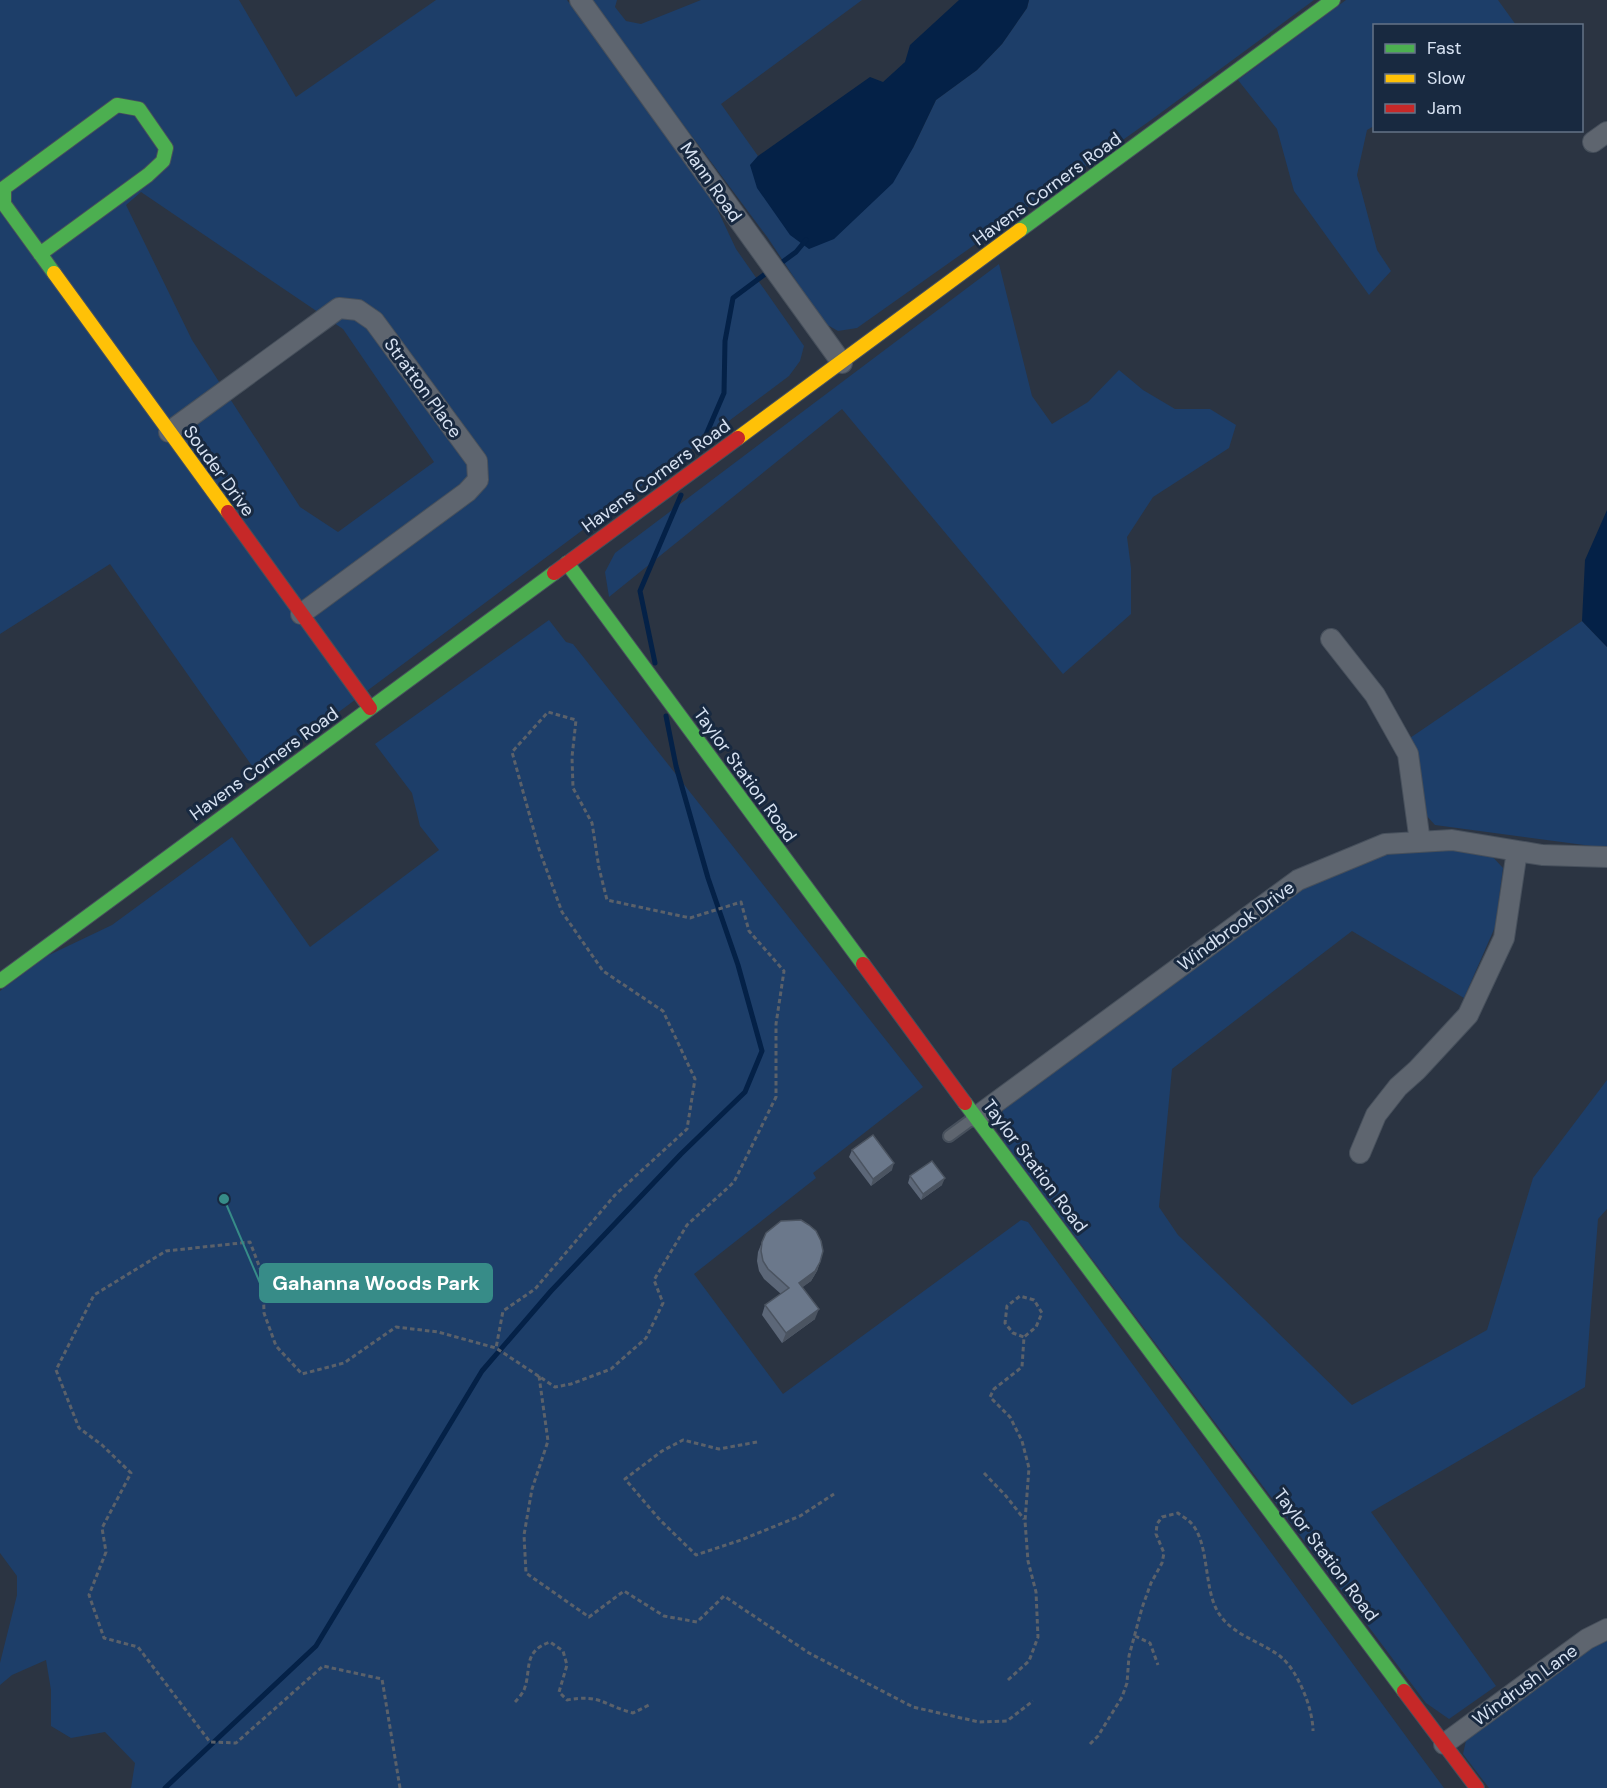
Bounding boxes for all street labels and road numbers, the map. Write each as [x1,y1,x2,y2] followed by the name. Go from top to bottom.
[968,127,1126,251] street label: Havens Corners Road
[675,137,747,227] street label: Mann Road
[379,333,467,443] street label: Stratton Place
[577,414,735,538] street label: Havens Corners Road
[178,421,260,521] street label: Souder Drive
[185,702,343,826] street label: Havens Corners Road
[688,703,802,847] street label: Taylor Station Road
[1173,876,1299,976] street label: Windbrook Drive
[977,1095,1093,1237] street label: Taylor Station Road
[1268,1484,1384,1626] street label: Taylor Station Road
[1468,1639,1582,1731] street label: Windrush Lane

